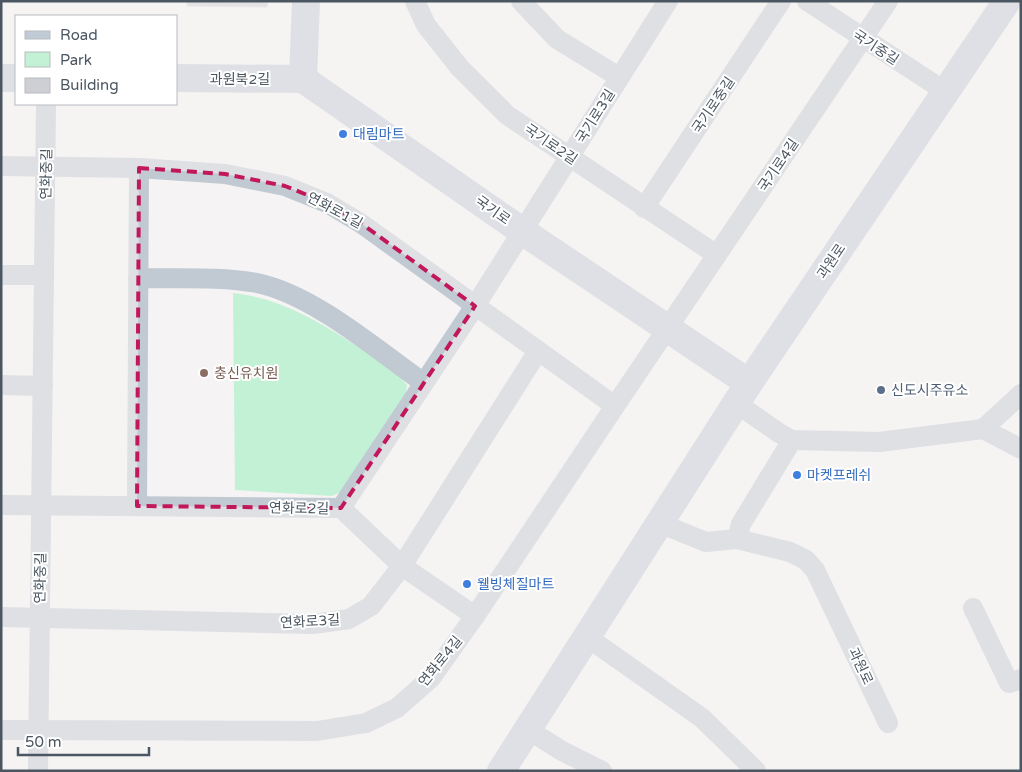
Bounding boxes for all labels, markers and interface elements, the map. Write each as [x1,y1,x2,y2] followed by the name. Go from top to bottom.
[15,15,178,105] legend
[60,26,98,44] text: Road
[849,26,902,69] street label: 국기중길
[60,51,92,69] text: Park
[210,71,270,88] street label: 과원북2길
[688,74,738,137] street label: 국기로중길
[60,76,119,94] text: Building
[572,86,619,146] street label: 국기로3길
[521,121,580,168] street label: 국기로2길
[353,126,405,143] place label: 대림마트
[337,128,349,140] marker: 대림마트
[755,136,802,195] street label: 국기로4길
[38,148,55,200] street label: 연화중길
[304,189,365,232] street label: 연화로1길
[472,192,514,229] street label: 국기로
[814,240,849,282] street label: 과원로
[214,365,278,382] place label: 충신유치원
[198,367,210,379] marker: 충신유치원
[891,382,968,399] place label: 신도시주유소
[875,384,887,396] marker: 신도시주유소
[807,467,871,484] place label: 마켓프레쉬
[791,469,803,481] marker: 마켓프레쉬
[269,499,329,518] street label: 연화로2길
[32,552,49,604] street label: 연화중길
[477,576,554,593] place label: 웰빙체질마트
[461,578,473,590] marker: 웰빙체질마트
[279,611,341,632] street label: 연화로3길
[415,633,466,690] street label: 연화로4길
[845,645,876,687] street label: 과원로
[18,724,149,756] scale bar
[25,733,62,751] text: 50 m

